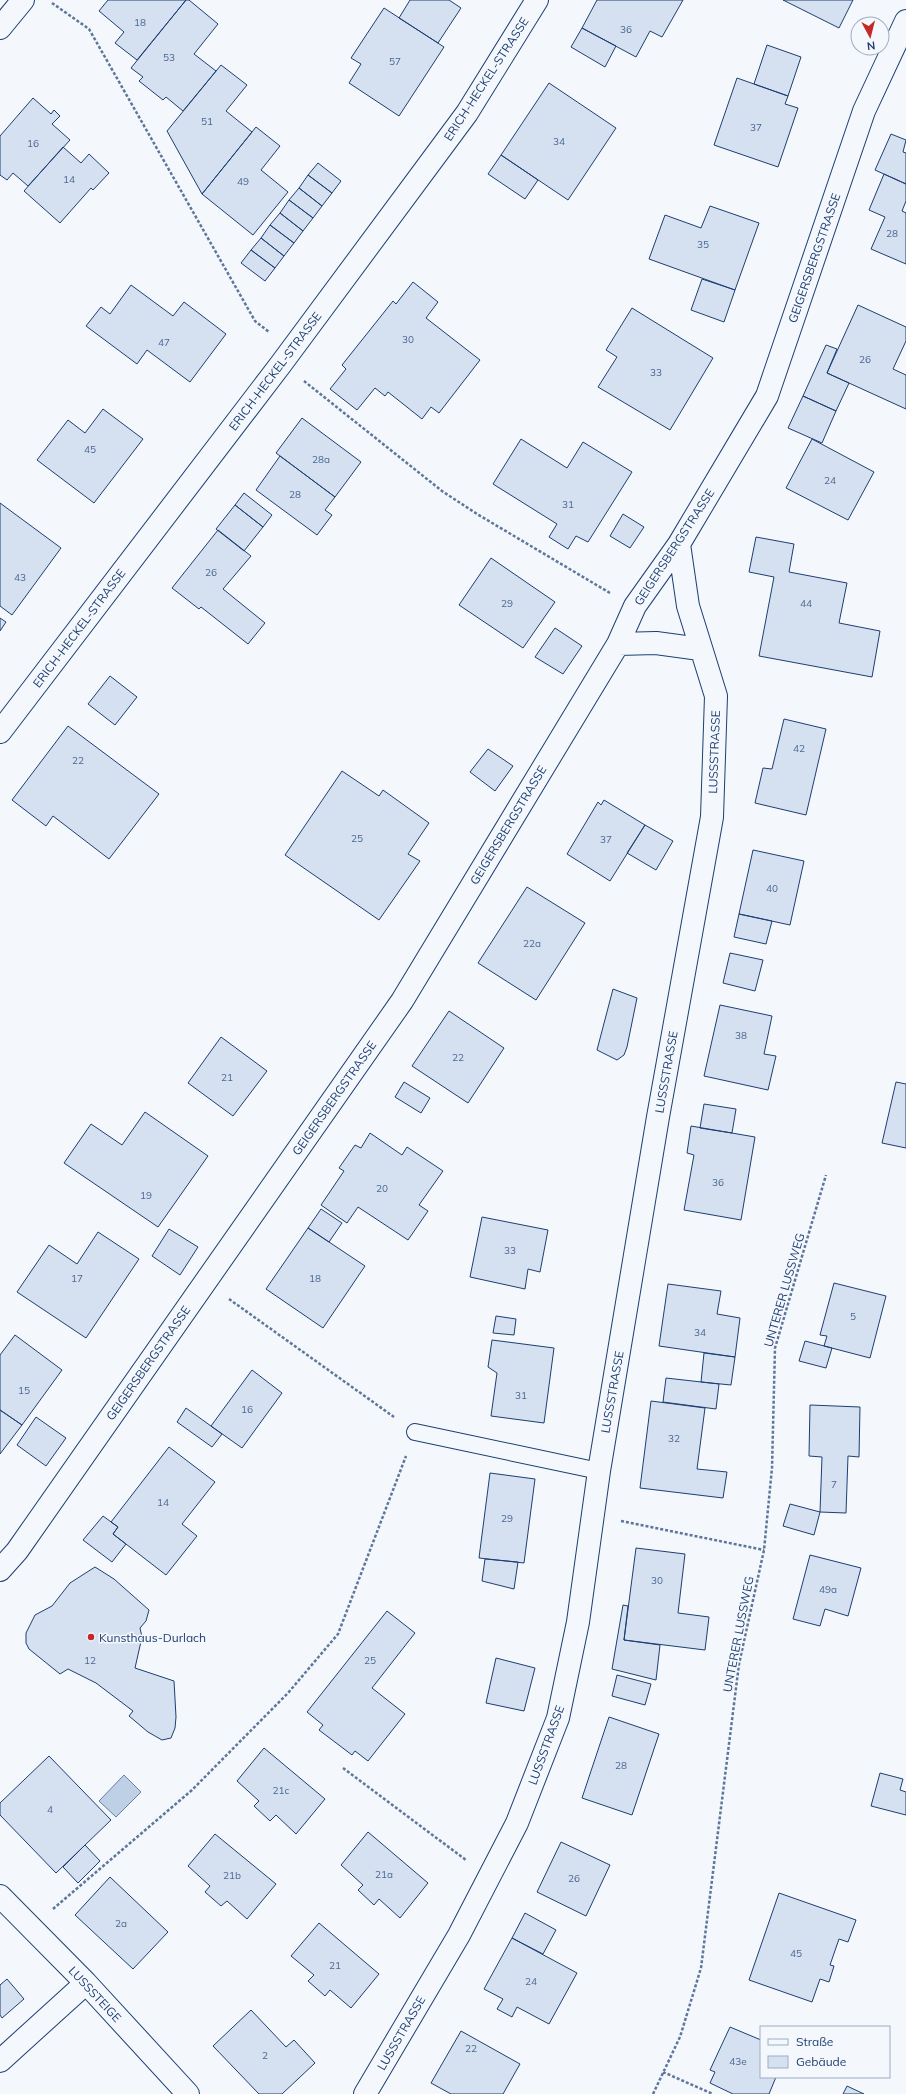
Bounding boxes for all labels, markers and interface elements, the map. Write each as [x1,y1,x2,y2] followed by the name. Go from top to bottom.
[440,14,532,144] street label: ERICH-HECKEL-STRASSE
[134,16,146,29] house number: 18
[850,16,890,56] north arrow
[620,23,632,36] house number: 36
[866,38,876,53] text: N
[163,51,175,64] house number: 53
[389,55,401,68] house number: 57
[201,115,213,128] house number: 51
[750,121,762,134] house number: 37
[553,135,565,148] house number: 34
[27,137,39,150] house number: 16
[63,173,75,186] house number: 14
[237,175,249,188] house number: 49
[785,191,843,325] street label: GEIGERSBERGSTRASSE
[886,227,898,240] house number: 28
[697,238,709,251] house number: 35
[226,309,324,433] street label: ERICH-HECKEL-STRASSE
[402,333,414,346] house number: 30
[158,336,170,349] house number: 47
[859,353,871,366] house number: 26
[650,366,662,379] house number: 33
[84,443,96,456] house number: 45
[312,453,330,466] house number: 28a
[824,474,836,487] house number: 24
[631,486,717,608] street label: GEIGERSBERGSTRASSE
[289,488,301,501] house number: 28
[562,498,574,511] house number: 31
[30,566,128,690] street label: ERICH-HECKEL-STRASSE
[205,566,217,579] house number: 26
[14,571,26,584] house number: 43
[501,597,513,610] house number: 29
[800,597,812,610] house number: 44
[705,710,723,794] street label: LUSSSTRASSE
[793,742,805,755] house number: 42
[72,754,84,767] house number: 22
[466,763,550,887] street label: GEIGERSBERGSTRASSE
[351,832,363,845] house number: 25
[600,833,612,846] house number: 37
[766,882,778,895] house number: 40
[523,937,541,950] house number: 22a
[735,1029,747,1042] house number: 38
[651,1030,681,1114] street label: LUSSSTRASSE
[289,1038,379,1158] street label: GEIGERSBERGSTRASSE
[452,1051,464,1064] house number: 22
[221,1071,233,1084] house number: 21
[712,1176,724,1189] house number: 36
[376,1182,388,1195] house number: 20
[140,1189,152,1202] house number: 19
[761,1231,807,1349] street label: UNTERER LUSSWEG
[504,1244,516,1257] house number: 33
[71,1272,83,1285] house number: 17
[309,1272,321,1285] house number: 18
[103,1303,193,1423] street label: GEIGERSBERGSTRASSE
[850,1310,856,1323] house number: 5
[694,1326,706,1339] house number: 34
[597,1350,627,1434] street label: LUSSSTRASSE
[18,1384,30,1397] house number: 15
[515,1389,527,1402] house number: 31
[241,1403,253,1416] house number: 16
[668,1432,680,1445] house number: 32
[831,1478,837,1491] house number: 7
[157,1496,169,1509] house number: 14
[501,1512,513,1525] house number: 29
[651,1574,663,1587] house number: 30
[719,1575,757,1693] street label: UNTERER LUSSWEG
[819,1583,837,1596] house number: 49a
[99,1630,206,1645] place label: Kunsthaus-Durlach
[86,1632,96,1642] marker: Kunsthaus-Durlach
[84,1654,96,1667] house number: 12
[364,1654,376,1667] house number: 25
[525,1703,567,1787] street label: LUSSSTRASSE
[615,1759,627,1772] house number: 28
[273,1784,290,1797] house number: 21c
[47,1803,53,1816] house number: 4
[375,1868,393,1881] house number: 21a
[223,1869,241,1882] house number: 21b
[568,1872,580,1885] house number: 26
[115,1917,127,1930] house number: 2a
[790,1947,802,1960] house number: 45
[329,1959,341,1972] house number: 21
[65,1963,125,2025] street label: LUSSSTEIGE
[525,1975,537,1988] house number: 24
[374,1993,428,2073] street label: LUSSSTRASSE
[760,2026,890,2078] legend
[796,2034,833,2049] text: Straße
[465,2042,477,2055] house number: 22
[262,2049,268,2062] house number: 2
[796,2054,846,2069] text: Gebäude
[729,2055,747,2068] house number: 43e

